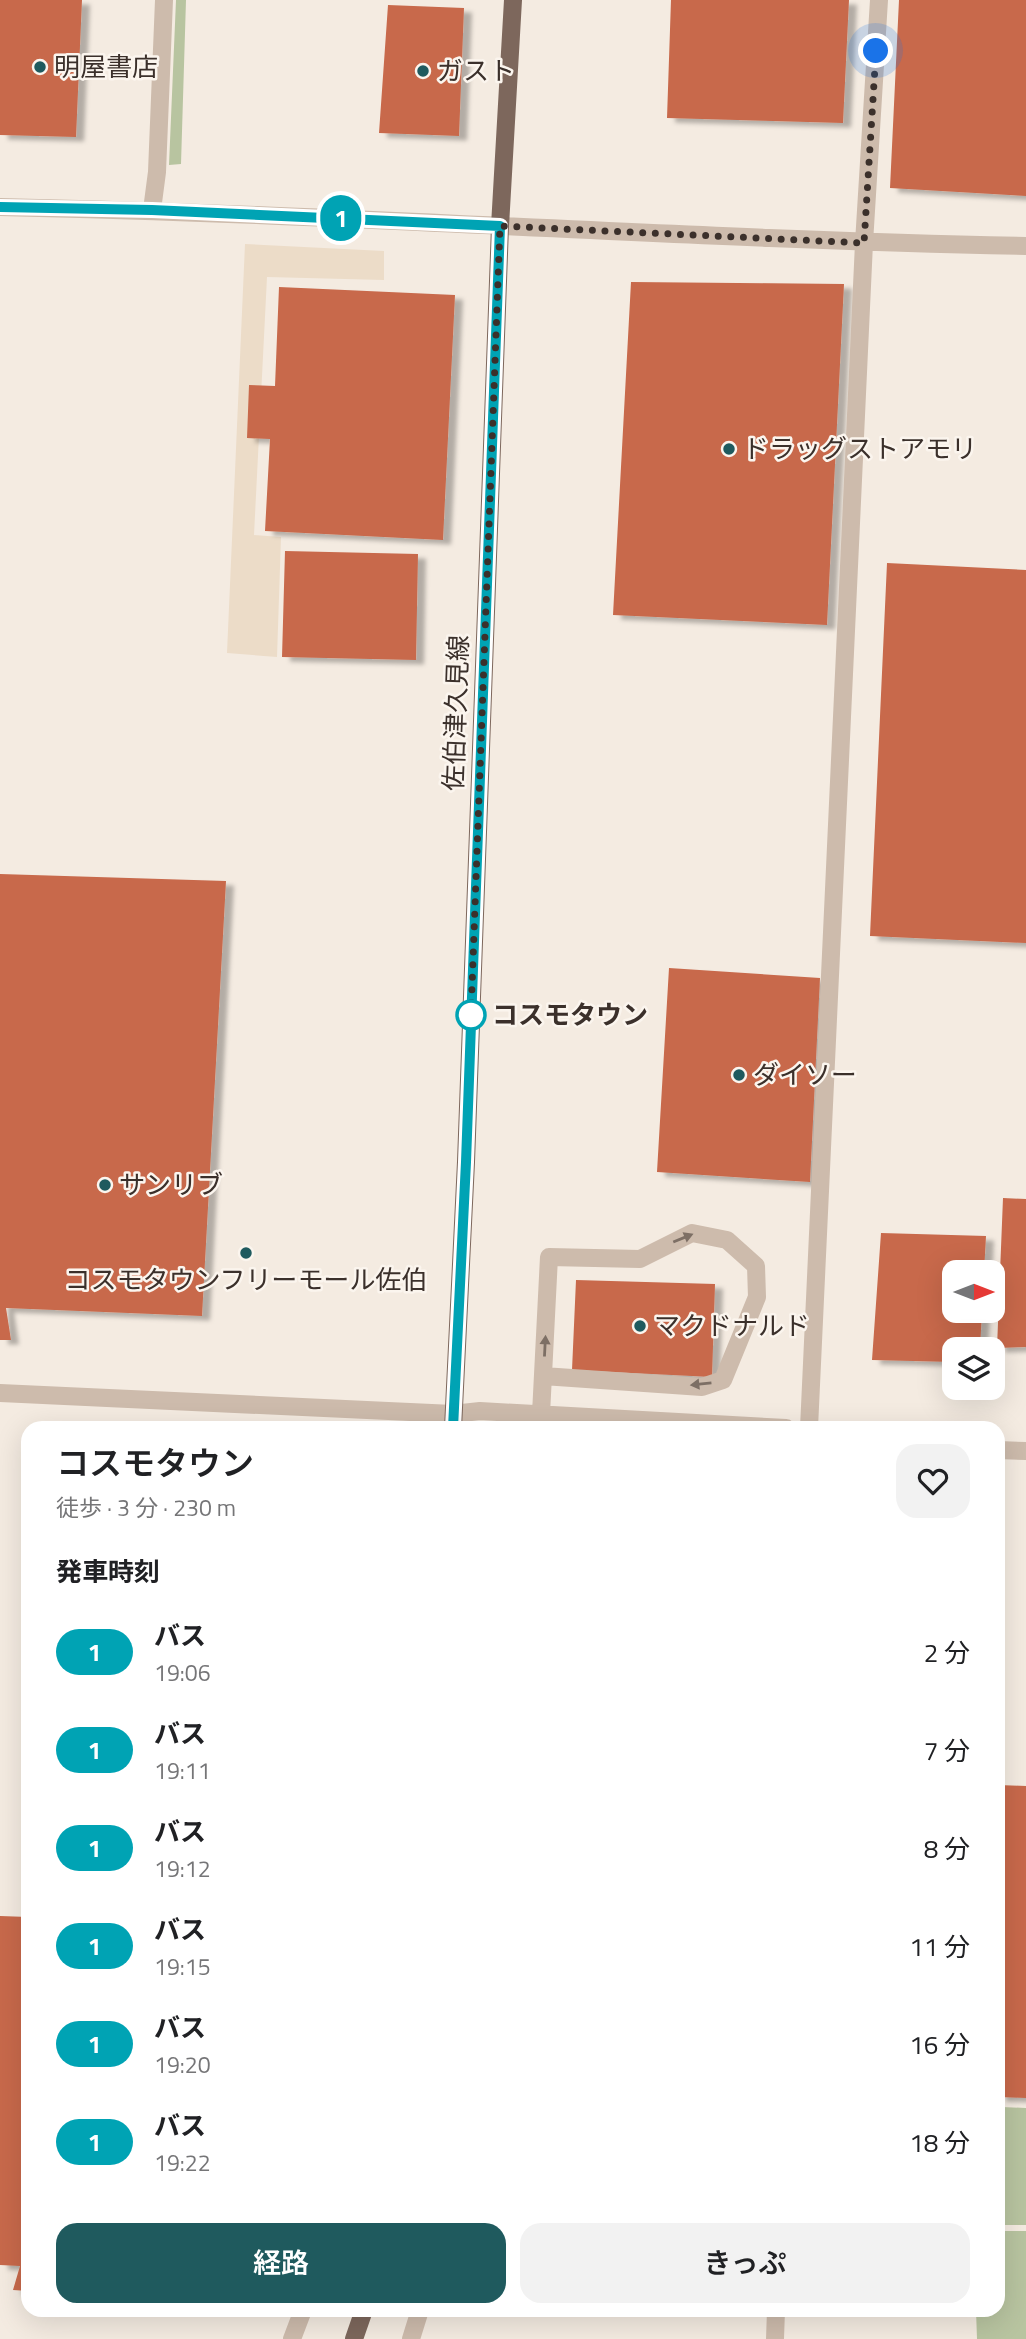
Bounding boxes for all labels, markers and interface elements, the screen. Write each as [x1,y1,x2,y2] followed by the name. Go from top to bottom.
[858,33,893,68] your location
[54,47,158,86] place label: 明屋書店
[437,51,515,90] place label: ガスト
[32,59,48,75] marker: 明屋書店
[415,63,431,79] marker: ガスト
[318,195,364,241] line badge: 1
[334,200,348,236] text: 1
[743,429,977,468] place label: ドラッグストアモリ
[721,441,737,457] marker: ドラッグストアモリ
[433,634,478,792] street label: 佐伯津久見線
[492,995,648,1034] place label: コスモタウン
[456,1000,486,1030] marker: コスモタウン
[753,1055,857,1094] place label: ダイソー
[731,1067,747,1083] marker: ダイソー
[119,1165,223,1204] place label: サンリブ
[97,1177,113,1193] marker: サンリブ
[673,1233,694,1244] one-way arrow
[238,1245,254,1261] marker: コスモタウンフリーモール佐伯
[64,1260,428,1299] place label: コスモタウンフリーモール佐伯
[942,1260,1004,1323] north arrow
[942,1260,1005,1400] map controls
[654,1306,810,1345] place label: マクドナルド
[632,1318,648,1334] marker: マクドナルド
[539,1335,550,1357] one-way arrow
[942,1337,1005,1400] button: layers
[690,1379,712,1390] one-way arrow
[56,1438,254,1488] text: コスモタウン
[896,1444,970,1518] button: heart
[56,1490,236,1525] text: 徒歩 · 3 分 · 230 m
[56,1552,160,1591] text: 発車時刻
[154,1616,206,1655] text: バス
[924,1633,970,1672] text: 2 分
[88,1634,101,1670] text: 1
[154,1655,211,1690] text: 19:06
[154,1714,206,1753] text: バス
[924,1731,970,1770] text: 7 分
[88,1732,101,1768] text: 1
[154,1753,211,1788] text: 19:11
[154,1812,206,1851] text: バス
[924,1829,970,1868] text: 8 分
[88,1830,101,1866] text: 1
[154,1851,211,1886] text: 19:12
[154,1910,206,1949] text: バス
[909,1927,970,1966] text: 11 分
[88,1928,101,1964] text: 1
[154,1949,211,1984] text: 19:15
[154,2008,206,2047] text: バス
[909,2025,970,2064] text: 16 分
[88,2026,101,2062] text: 1
[154,2047,211,2082] text: 19:20
[154,2106,206,2145] text: バス
[909,2123,970,2162] text: 18 分
[88,2124,101,2160] text: 1
[154,2145,211,2180] text: 19:22
[56,2223,506,2303] button: 経路
[520,2223,970,2303] button: きっぷ

